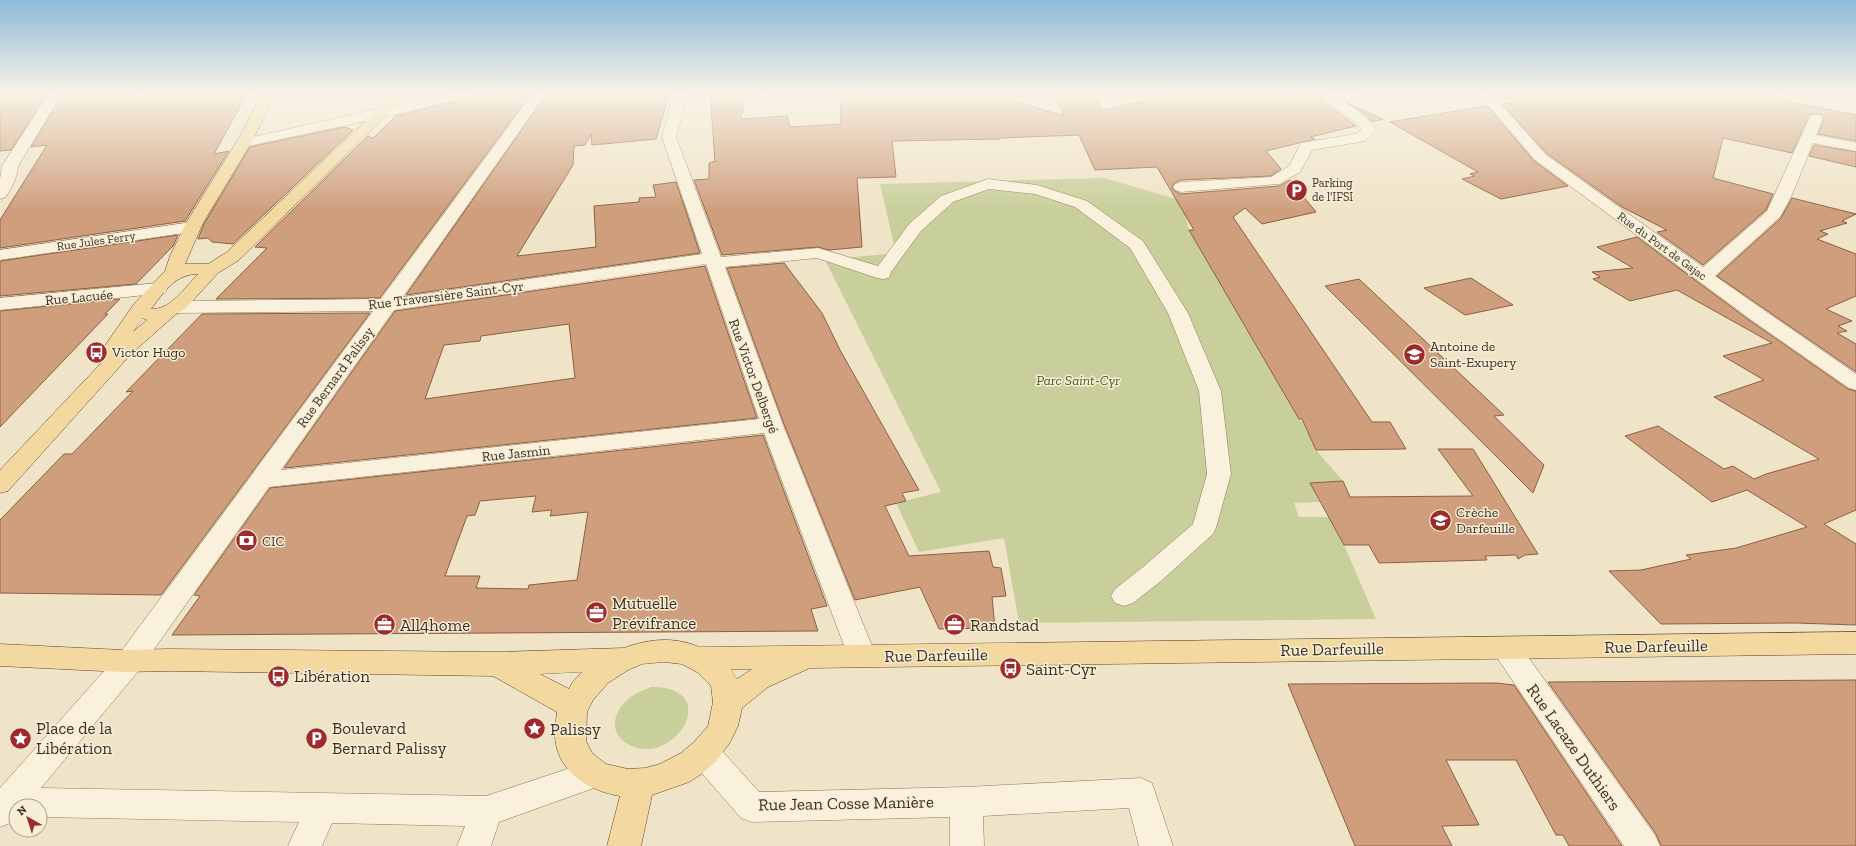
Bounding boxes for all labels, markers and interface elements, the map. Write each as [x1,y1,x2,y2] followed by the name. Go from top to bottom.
[1312,176,1353,204] place label: Parking de l'IFSI
[1284,177,1310,203] parking icon: Parking de l'IFSI
[1614,209,1710,284] street label: Rue du Port de Gajac
[56,228,137,253] street label: Rue Jules Ferry
[367,277,525,313] street label: Rue Traversière Saint-Cyr
[44,286,114,309] street label: Rue Lacuée
[725,317,782,436] street label: Rue Victor Delbergé
[293,323,378,431] street label: Rue Bernard Palissy
[1430,338,1517,371] place label: Antoine de Saint-Exupery
[84,339,110,365] bus stop icon: Victor Hugo
[1401,341,1427,367] school or university icon: Antoine de Saint-Exupery
[111,344,185,361] place label: Victor Hugo
[1036,372,1120,389] park label: Parc Saint-Cyr
[481,441,551,466] street label: Rue Jasmin
[1456,504,1516,537] place label: Crèche Darfeuille
[1427,507,1453,533] school or university icon: Crèche Darfeuille
[233,528,259,554] bank icon: CIC
[262,533,284,550] place label: CIC
[612,593,696,633] place label: Mutuelle Prévifrance
[584,600,610,626] office icon: Mutuelle Prévifrance
[371,612,397,638] office icon: All4home
[942,612,968,638] office icon: Randstad
[400,615,470,635] place label: All4home
[970,615,1040,635] place label: Randstad
[1604,635,1708,657] street label: Rue Darfeuille
[1280,638,1384,660] street label: Rue Darfeuille
[884,644,988,666] street label: Rue Darfeuille
[998,656,1024,682] bus stop icon: Saint-Cyr
[1026,659,1097,679] place label: Saint-Cyr
[265,663,291,689] bus stop icon: Libération
[294,666,370,686] place label: Libération
[1523,680,1625,814] street label: Rue Lacaze Duthiers
[522,716,548,742] place icon: Palissy
[36,718,112,758] place label: Place de la Libération
[332,718,447,758] place label: Boulevard Bernard Palissy
[550,719,601,739] place label: Palissy
[7,725,33,751] place icon: Place de la Libération
[304,725,330,751] parking icon: Boulevard Bernard Palissy
[758,791,934,815] street label: Rue Jean Cosse Manière
[8,798,48,838] north arrow
[15,803,30,818] text: N

